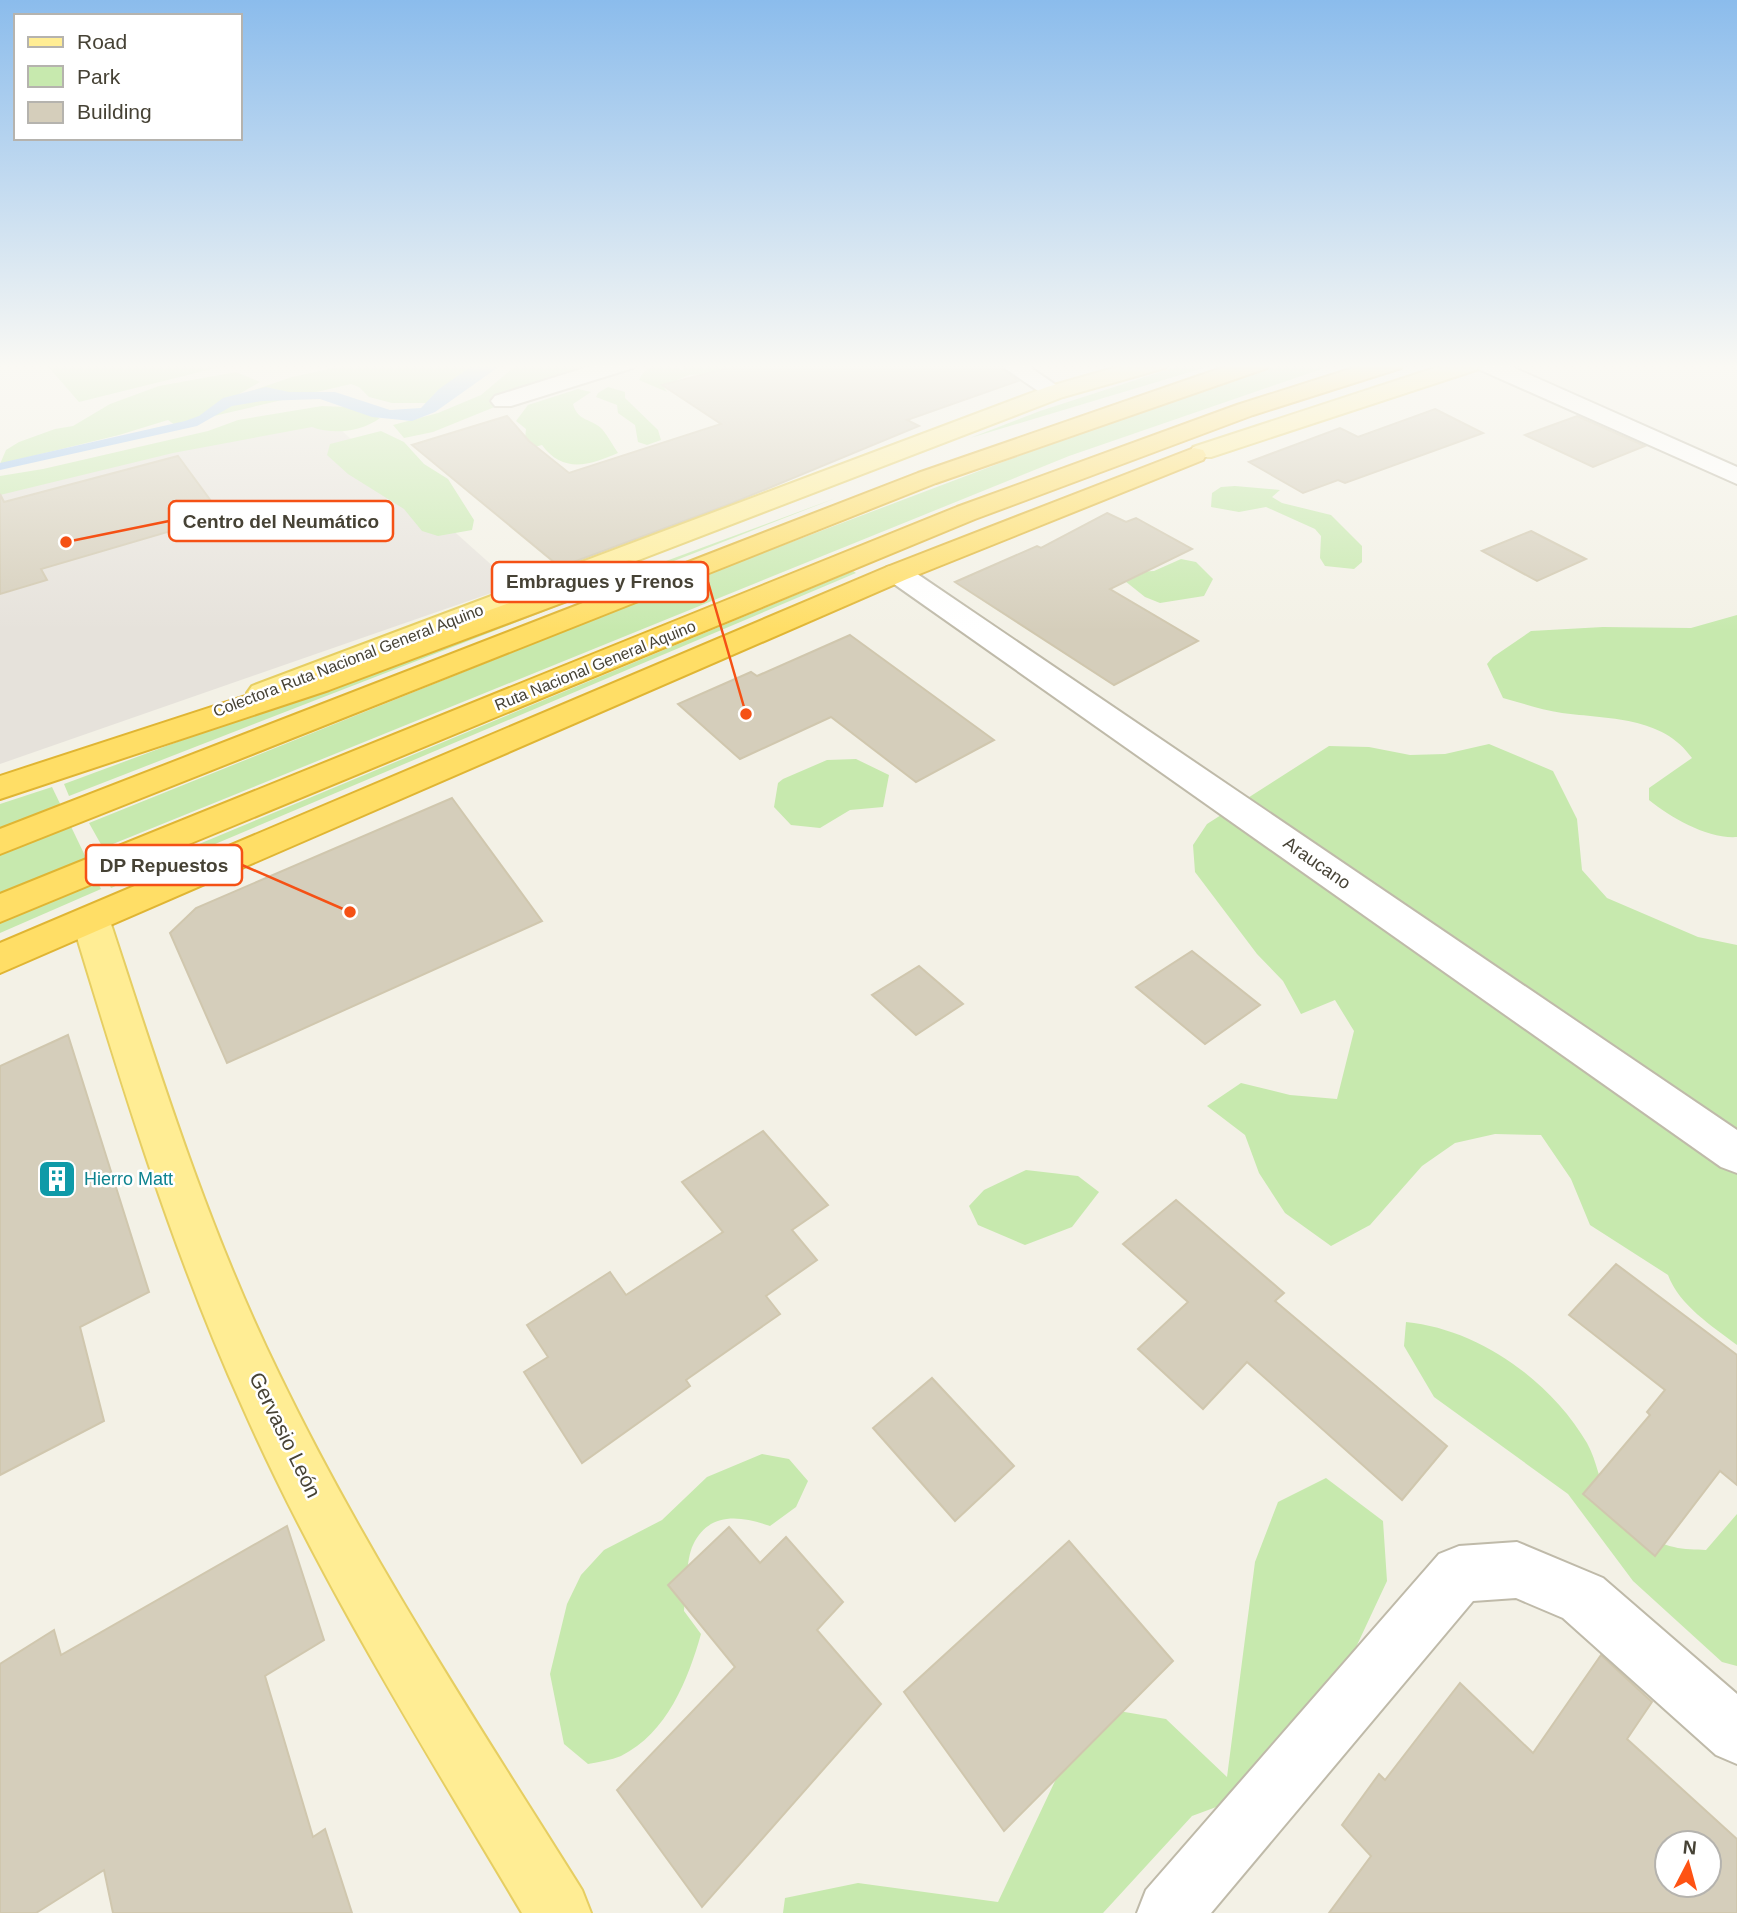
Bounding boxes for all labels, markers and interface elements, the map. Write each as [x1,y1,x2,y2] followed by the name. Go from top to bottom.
[14,14,242,140] legend
[77,30,127,53] text: Road
[77,65,121,88] text: Park
[77,100,152,123] text: Building
[169,501,393,541] callout: Centro del Neumático
[183,511,379,532] text: Centro del Neumático
[492,562,708,602] callout: Embragues y Frenos
[506,571,694,592] text: Embragues y Frenos
[211,601,486,720] street label: Colectora Ruta Nacional General Aquino
[492,617,698,714] street label: Ruta Nacional General Aquino
[1280,833,1354,893] street label: Araucano
[86,845,242,885] callout: DP Repuestos
[100,855,228,876] text: DP Repuestos
[36,1158,78,1200] building icon: Hierro Matt
[84,1169,173,1189] place label: Hierro Matt
[245,1368,326,1501] street label: Gervasio León
[1653,1829,1723,1899] north arrow
[1682,1836,1698,1859] text: N

